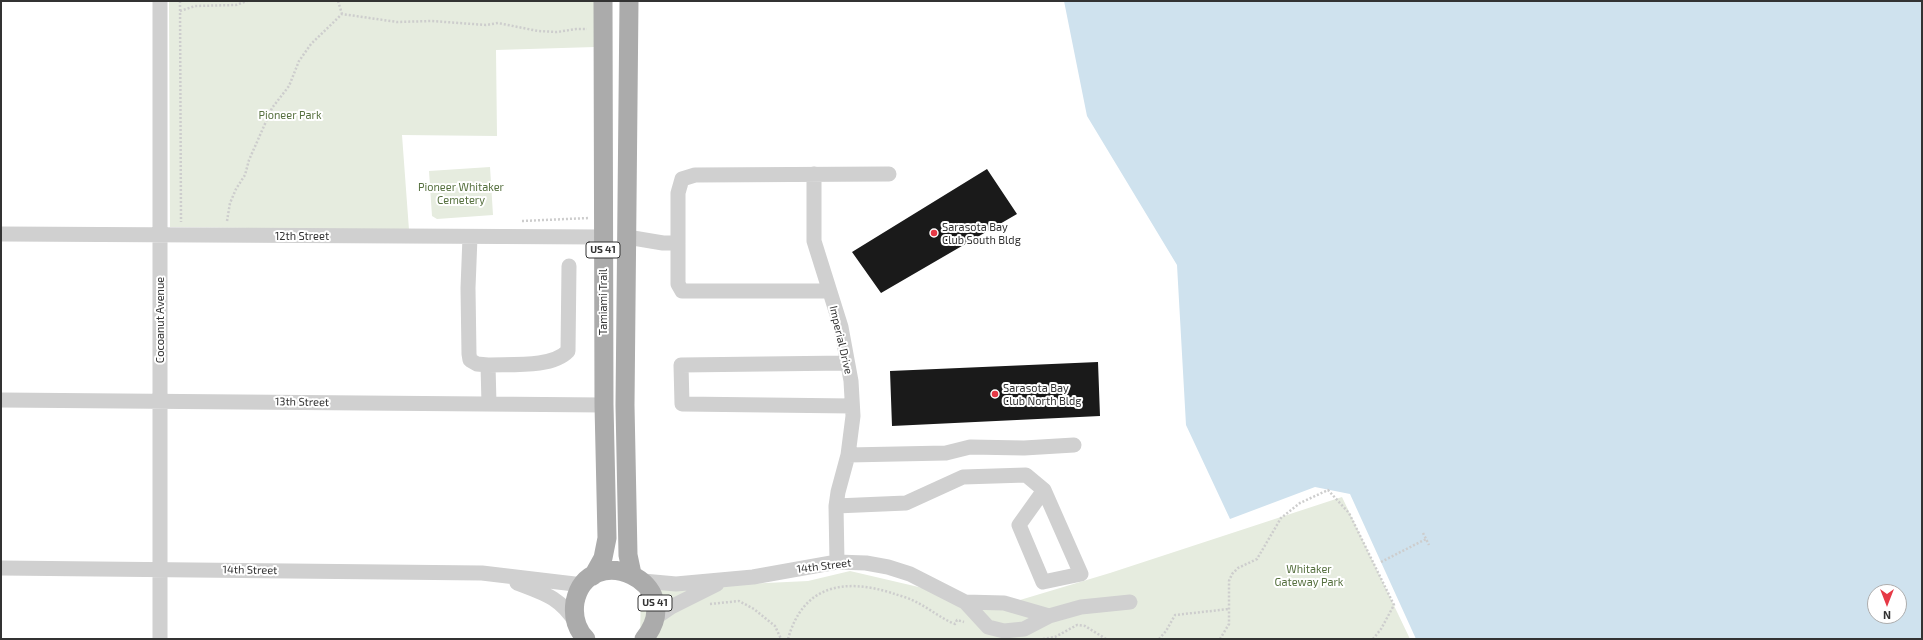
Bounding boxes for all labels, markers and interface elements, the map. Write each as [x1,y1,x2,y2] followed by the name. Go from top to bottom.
[258,108,322,122] park label: Pioneer Park
[418,180,504,206] park label: Pioneer Whitaker Cemetery
[942,220,1021,246] place label: Sarasota Bay Club South Bldg
[929,228,939,238] marker: Sarasota Bay Club South Bldg
[275,229,329,243] street label: 12th Street
[586,242,620,258] road number: US 41
[596,269,610,335] street label: Tamiami Trail
[153,277,167,363] street label: Cocoanut Avenue
[827,305,855,375] street label: Imperial Drive
[1003,381,1082,407] place label: Sarasota Bay Club North Bldg
[990,389,1000,399] marker: Sarasota Bay Club North Bldg
[275,395,329,409] street label: 13th Street
[796,556,852,576] street label: 14th Street
[1275,562,1343,588] park label: Whitaker Gateway Park
[223,563,277,577] street label: 14th Street
[1867,584,1907,624] north arrow
[638,595,672,611] road number: US 41
[1883,609,1891,622] text: N

